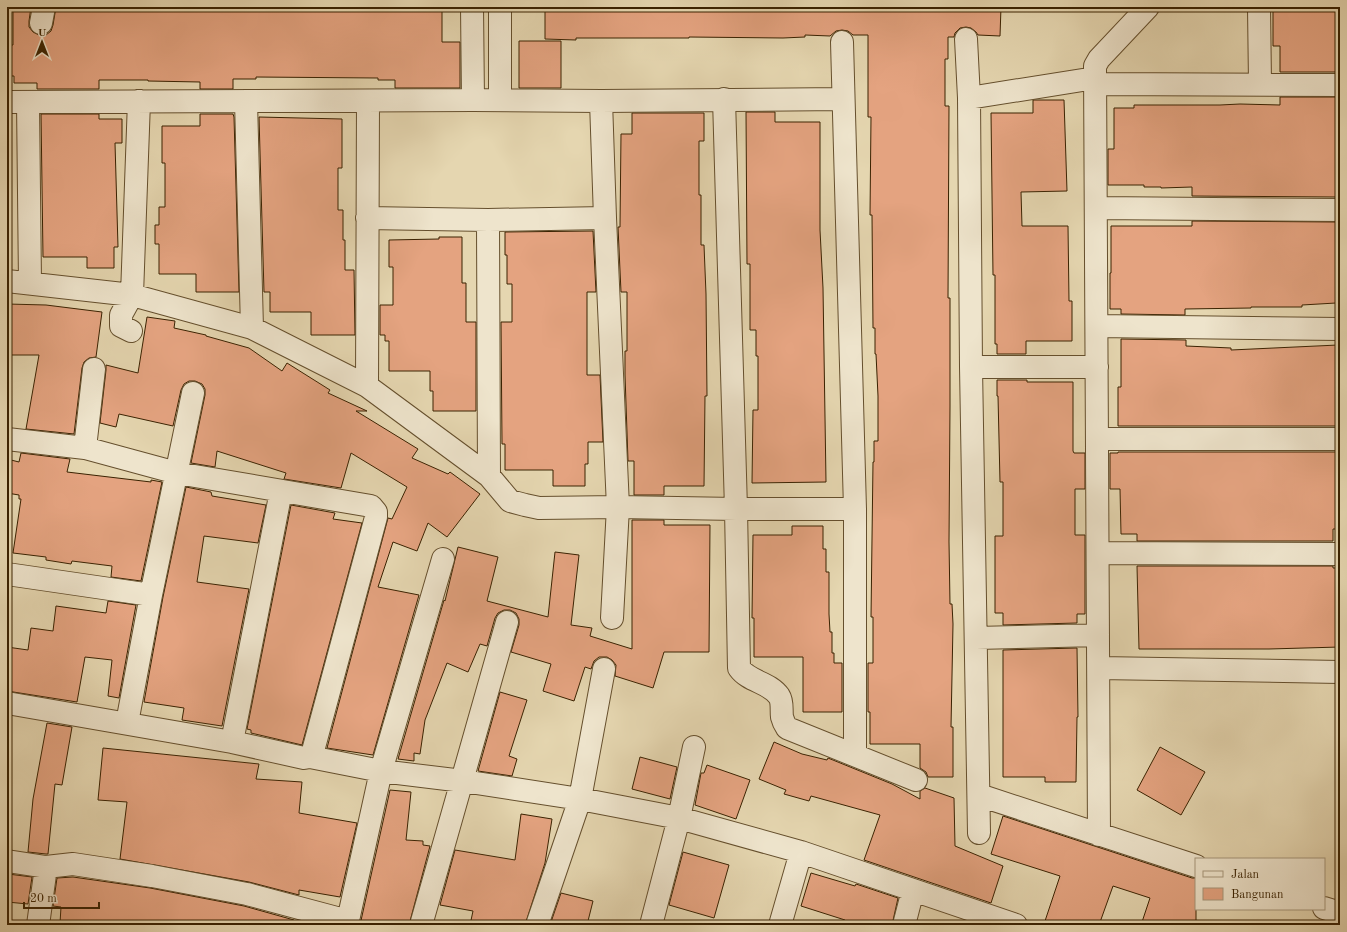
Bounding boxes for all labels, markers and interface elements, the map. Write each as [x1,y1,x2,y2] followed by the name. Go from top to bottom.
[22,22,62,62] north arrow
[38,28,47,39] text: U
[1195,858,1325,910] legend
[1231,869,1260,881] text: Jalan
[24,884,99,910] scale bar
[1231,889,1284,901] text: Bangunan
[30,893,57,905] text: 20 m

